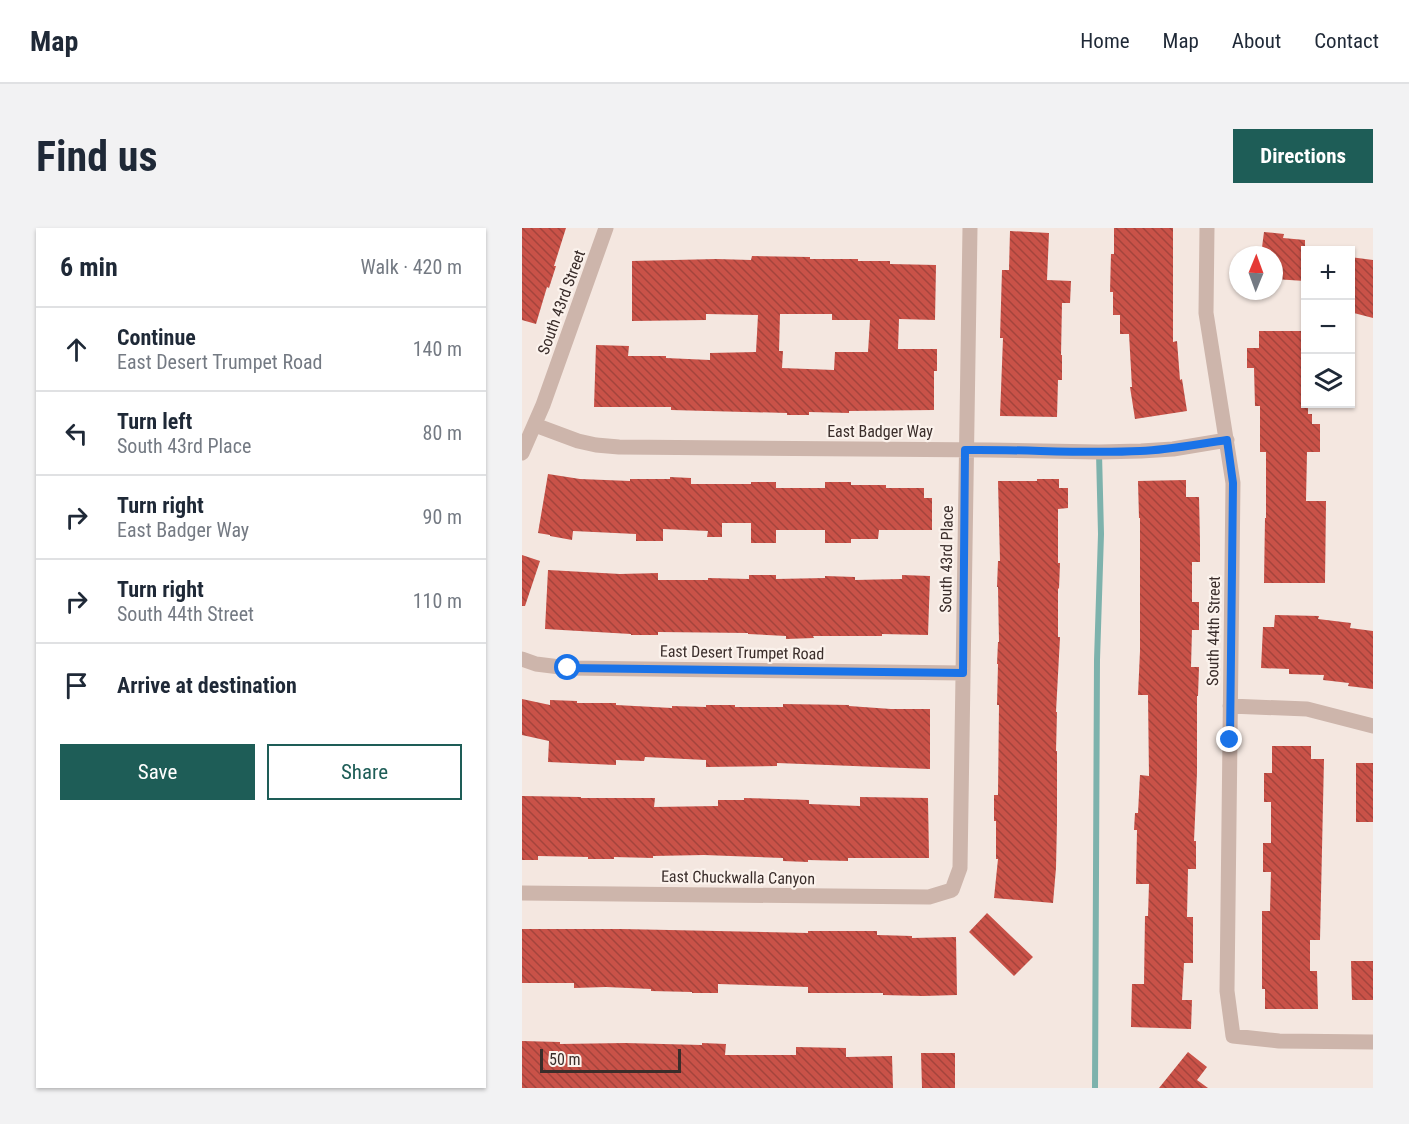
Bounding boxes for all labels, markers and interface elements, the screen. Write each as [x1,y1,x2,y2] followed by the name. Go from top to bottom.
[30,25,78,58] text: Map
[1080,29,1130,53] text: Home
[1163,29,1199,53] text: Map
[1232,29,1281,53] text: About
[1314,29,1379,53] text: Contact
[1233,129,1373,183] button: Directions
[36,132,157,181] text: Find us
[1229,246,1283,300] north arrow
[1301,246,1355,408] map controls
[1301,246,1355,300] button: +
[534,247,589,357] street label: South 43rd Street
[60,252,118,282] text: 6 min
[361,255,462,279] text: Walk · 420 m
[1301,300,1355,354] button: −
[117,325,196,350] text: Continue
[60,333,93,366] icon: ahead
[413,337,462,361] text: 140 m
[117,350,323,374] text: East Desert Trumpet Road
[1301,354,1355,408] button: layers
[117,409,192,434] text: Turn left
[60,417,93,450] icon: left
[423,421,462,445] text: 80 m
[827,422,933,441] street label: East Badger Way
[117,434,251,458] text: South 43rd Place
[117,493,204,518] text: Turn right
[60,501,93,534] icon: right
[423,505,462,529] text: 90 m
[936,505,957,613] street label: South 43rd Place
[117,518,249,542] text: East Badger Way
[1203,576,1224,686] street label: South 44th Street
[117,577,204,602] text: Turn right
[60,585,93,618] icon: right
[413,589,462,613] text: 110 m
[117,602,254,626] text: South 44th Street
[660,642,824,663] street label: East Desert Trumpet Road
[554,654,580,680] route start
[60,669,93,702] icon: arrive
[117,673,297,698] text: Arrive at destination
[1216,726,1242,752] route end
[60,744,255,800] button: Save
[267,744,462,800] button: Share
[661,867,815,888] street label: East Chuckwalla Canyon
[540,1046,681,1074] scale bar
[549,1050,581,1069] text: 50 m

